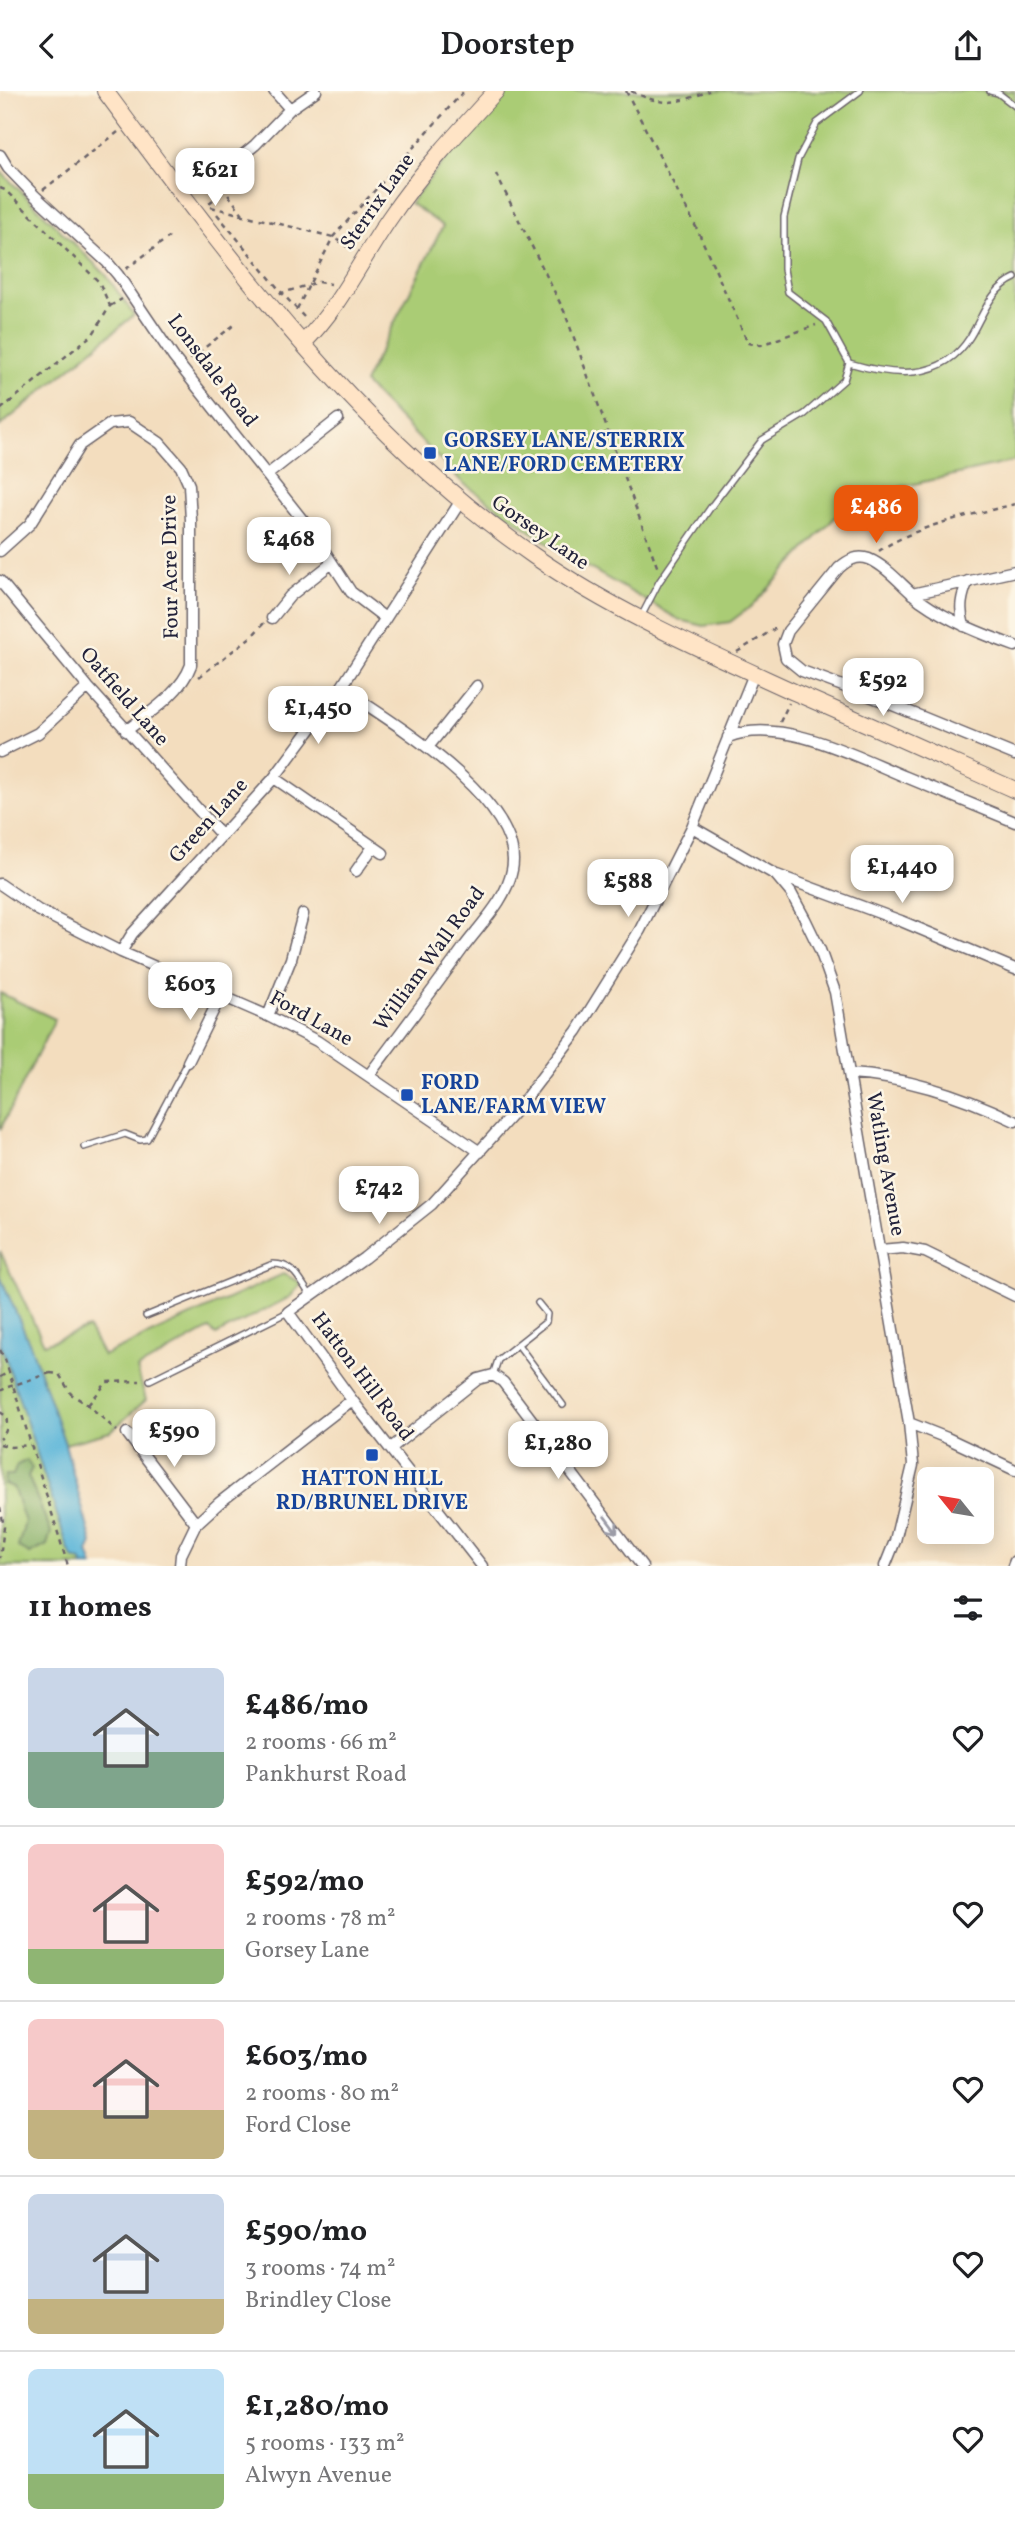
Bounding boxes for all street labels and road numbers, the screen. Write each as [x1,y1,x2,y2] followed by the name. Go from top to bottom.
[334,148,422,256] street label: Sterrix Lane
[160,309,264,433] street label: Lonsdale Road
[485,489,595,578] street label: Gorsey Lane
[155,494,187,640] street label: Four Acre Drive
[73,641,175,753] street label: Oatfield Lane
[163,772,255,870] street label: Green Lane
[368,881,492,1037] street label: William Wall Road
[264,984,358,1054] street label: Ford Lane
[858,1090,912,1238] street label: Watling Avenue
[304,1307,420,1447] street label: Hatton Hill Road

